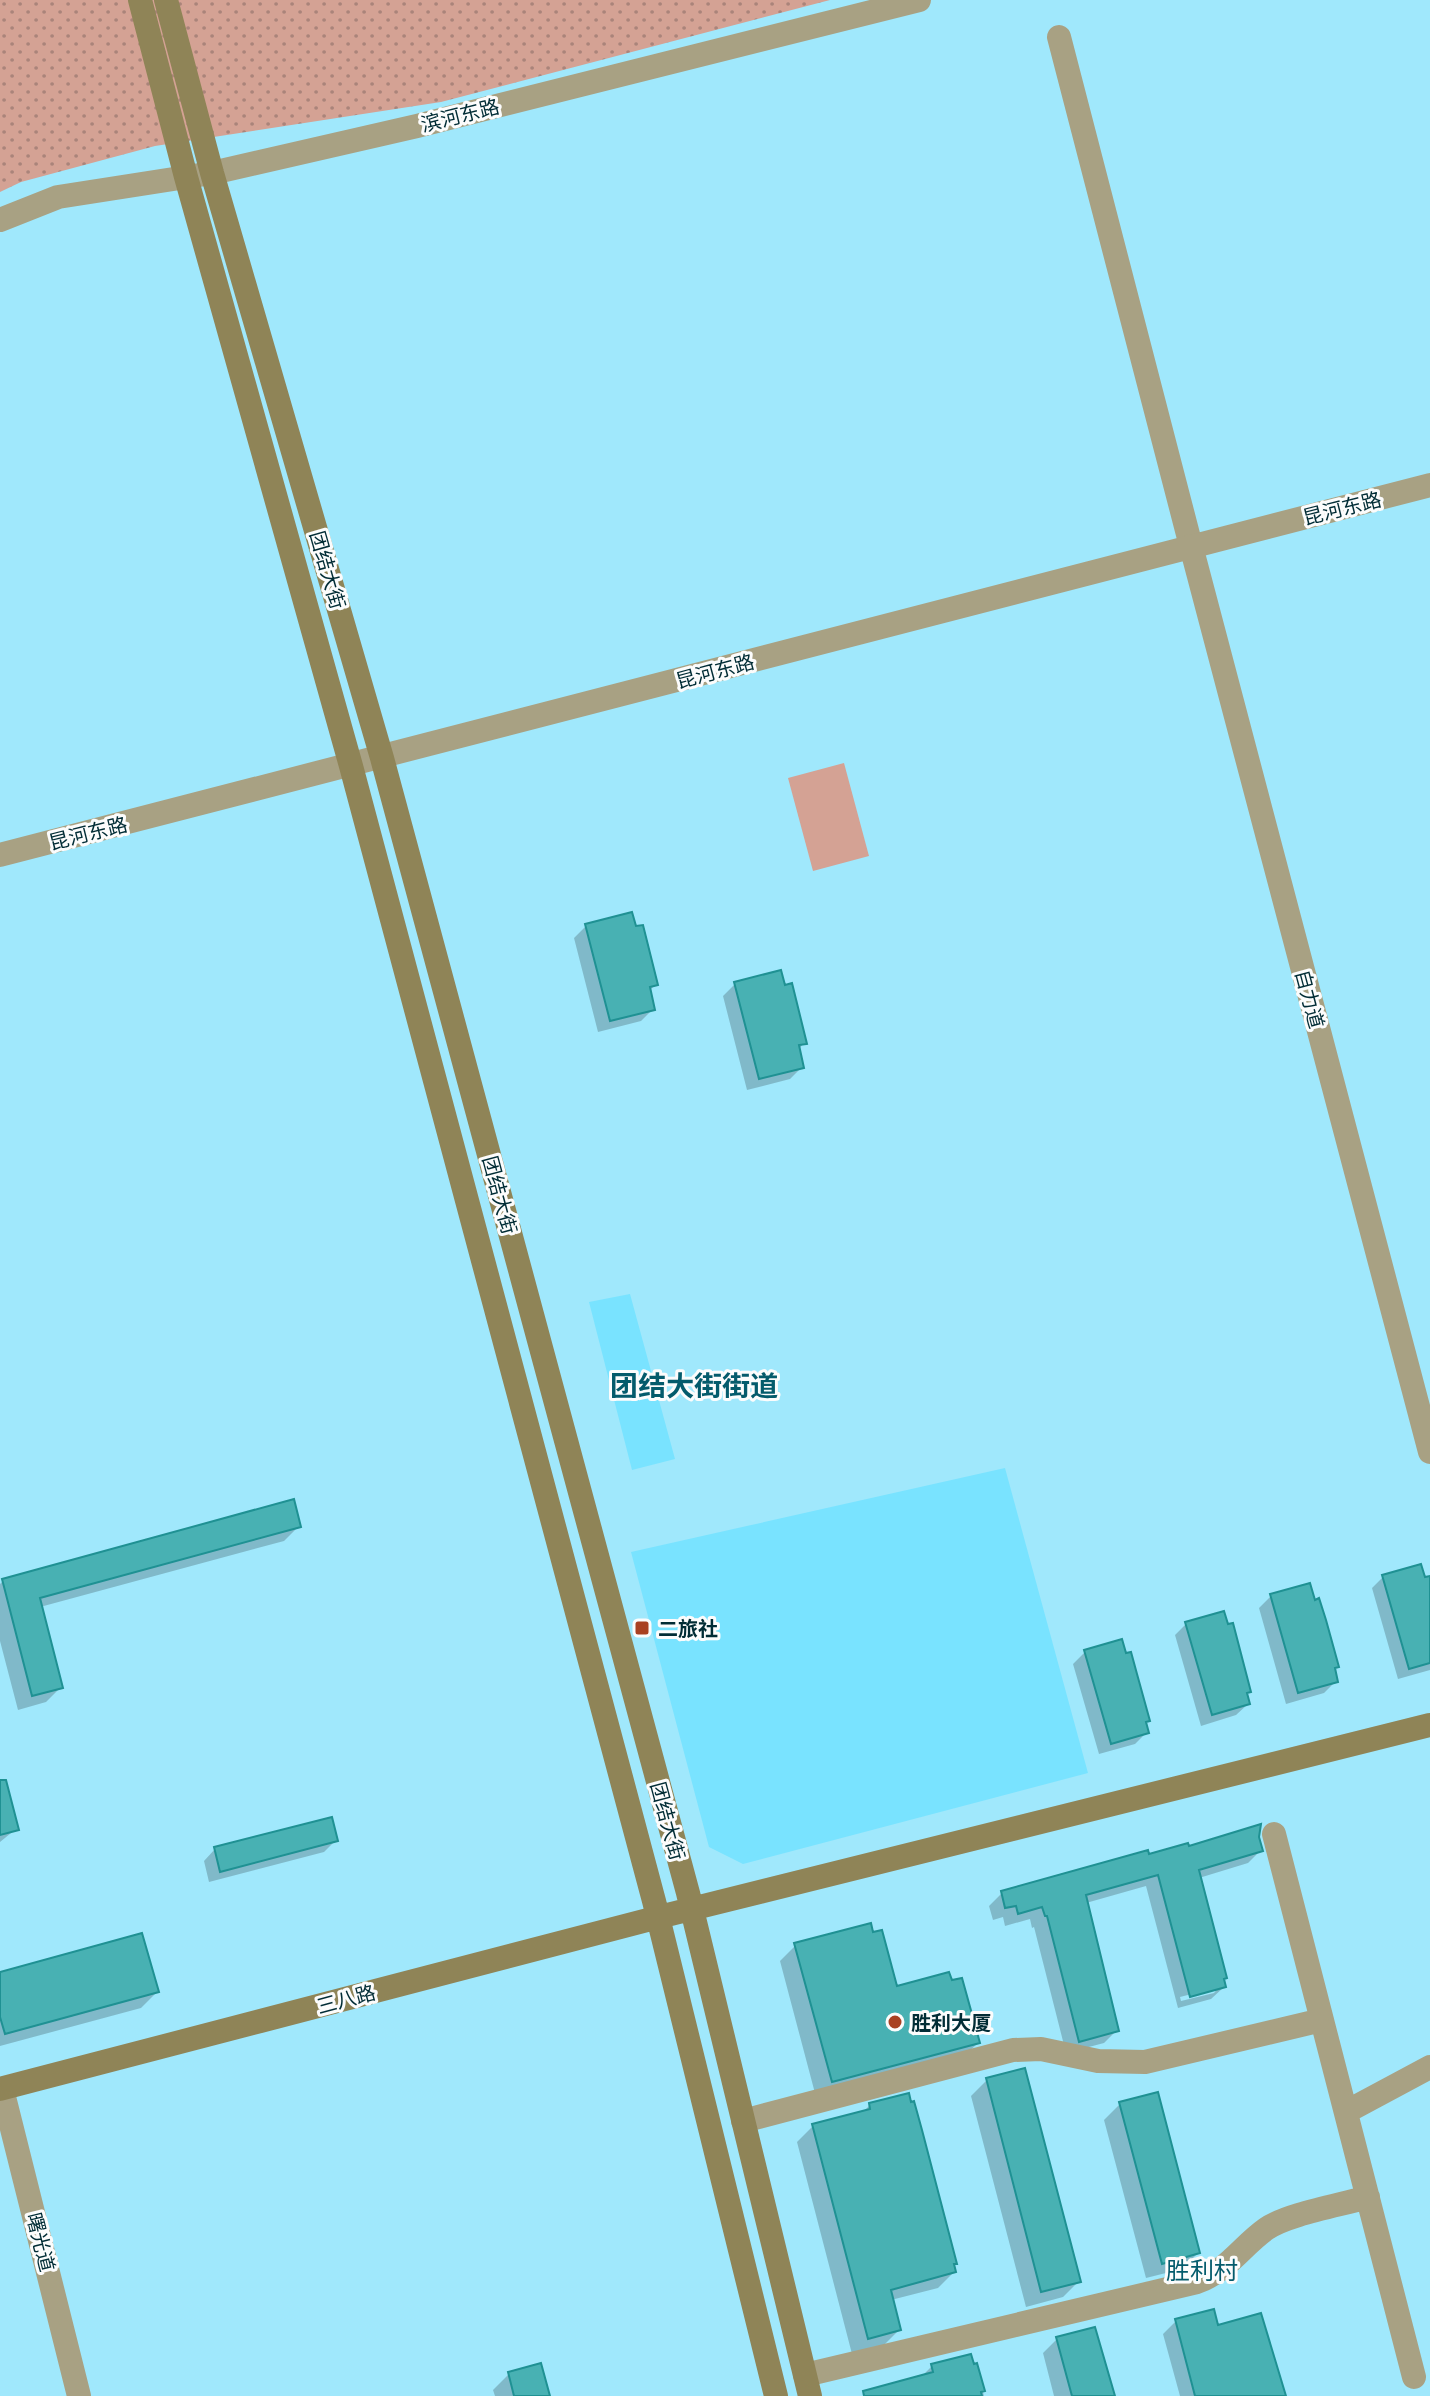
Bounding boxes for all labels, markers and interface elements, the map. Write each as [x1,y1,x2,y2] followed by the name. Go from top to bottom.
[417,90,503,140] street label: 滨河东路
[1299,483,1385,533] street label: 昆河东路
[302,527,354,613] street label: 团结大街
[672,646,758,696] street label: 昆河东路
[45,808,131,858] street label: 昆河东路
[1287,966,1333,1032] street label: 自力道
[475,1152,525,1238] street label: 团结大街
[610,1364,778,1407] district label: 团结大街街道
[658,1613,718,1644] place label: 二旅社
[633,1619,651,1637] marker: 二旅社
[643,1778,693,1864] street label: 团结大街
[313,1976,379,2022] street label: 三八路
[911,2007,991,2038] place label: 胜利大厦
[886,2013,904,2031] marker: 胜利大厦
[19,2209,63,2275] street label: 曙光道
[1166,2252,1238,2288] district label: 胜利村

